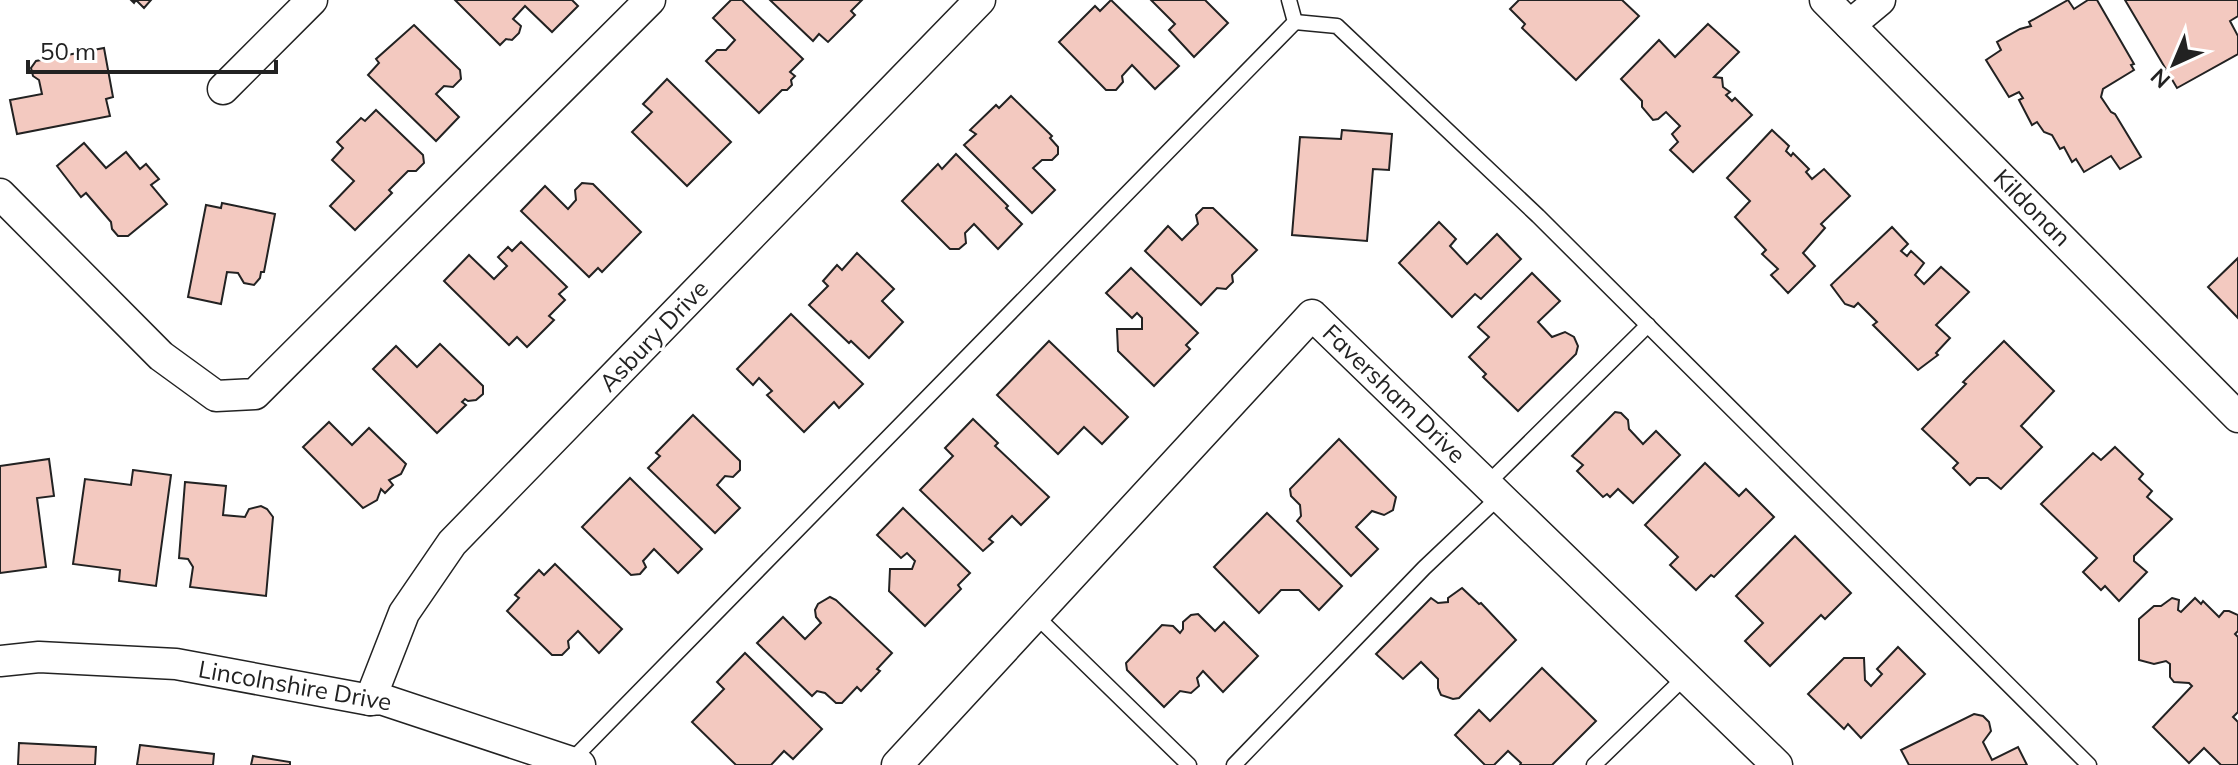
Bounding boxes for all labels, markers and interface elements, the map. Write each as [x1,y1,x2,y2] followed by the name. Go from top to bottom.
[28,24,276,74] scale bar
[2134,24,2214,104] north arrow
[40,36,96,66] text: 50 m
[2144,63,2176,94] text: N
[1988,162,2078,252] street label: Kildonan
[592,273,714,398] street label: Asbury Drive
[1317,317,1472,469] street label: Faversham Drive
[196,653,394,717] street label: Lincolnshire Drive

